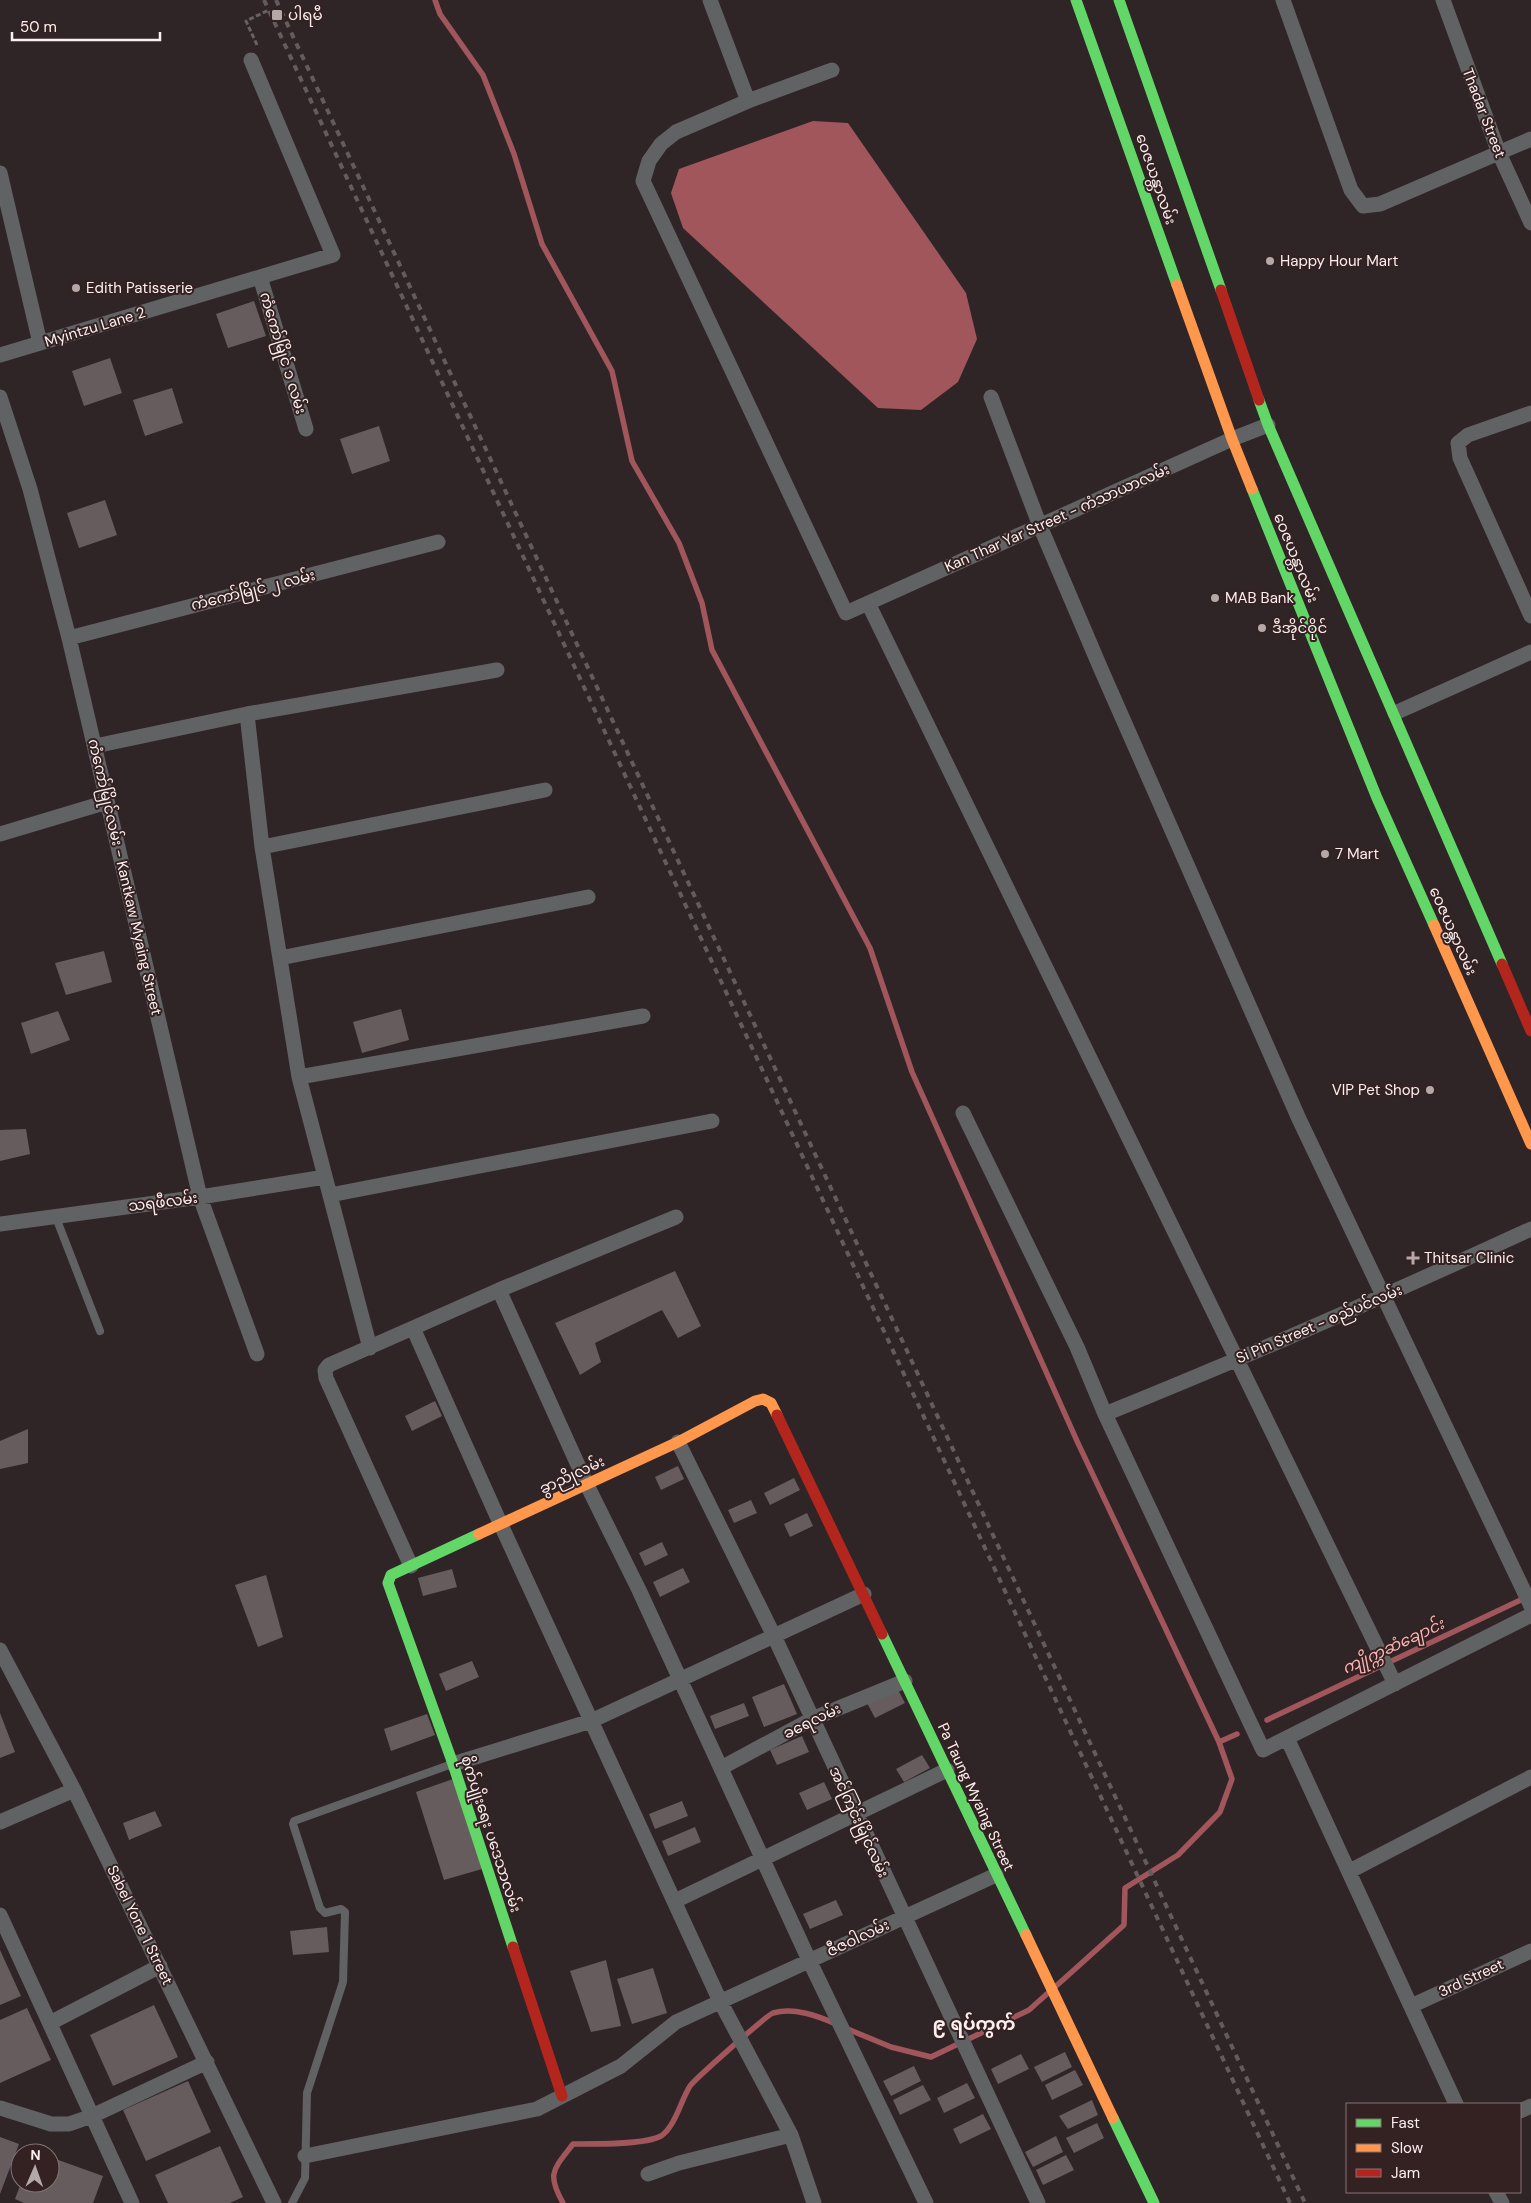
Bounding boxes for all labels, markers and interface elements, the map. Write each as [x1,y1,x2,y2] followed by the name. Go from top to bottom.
[288,5,323,27] place label: ပါရမီ
[270,8,284,22] marker: ပါရမီ
[12,10,160,42] scale bar
[20,17,57,37] text: 50 m
[1458,65,1510,161] street label: Thadar Street
[1129,131,1181,228] street label: ဝေဇယန္တာလမ်း
[1280,251,1398,271] place label: Happy Hour Mart
[1264,255,1276,267] marker: Happy Hour Mart
[86,278,193,298] place label: Edith Patisserie
[70,282,82,294] marker: Edith Patisserie
[253,290,311,417] street label: ကံကော်မြိုင် ၁ လမ်း
[42,302,148,352] street label: Myintzu Lane 2
[941,459,1173,577] street label: Kan Thar Yar Street - ကံသာယာလမ်း
[1267,510,1323,607] street label: ဝေဇယန္တာလမ်း
[189,565,318,617] street label: ကံကော်မြိုင် ၂ လမ်း
[1225,588,1294,608] place label: MAB Bank
[1209,592,1221,604] marker: MAB Bank
[1272,618,1327,640] place label: ဒီအိုင်ဝိုင်
[1256,622,1268,634] marker: ဒီအိုင်ဝိုင်
[81,737,167,1018] street label: ကံကော်မြိုင်လမ်း - Kantkaw Myaing Street
[1335,844,1379,864] place label: 7 Mart
[1319,848,1331,860] marker: 7 Mart
[1423,884,1481,979] street label: ဝေဇယန္တာလမ်း
[1332,1080,1420,1100] place label: VIP Pet Shop
[1424,1084,1436,1096] marker: VIP Pet Shop
[127,1188,199,1218] street label: သရဖီလမ်း
[1424,1248,1514,1268] place label: Thitsar Clinic
[1406,1251,1420,1265] marker: Thitsar Clinic
[1233,1280,1406,1370] street label: Si Pin Street - စည်ပင်လမ်း
[536,1451,609,1501] street label: ခွာညိုလမ်း
[1338,1612,1450,1682] water label: ကျိုက္ကဆံချောင်း
[780,1698,845,1745] street label: ခရေလမ်း
[933,1720,1019,1874] street label: Pa Taung Myaing Street
[454,1753,526,1916] street label: စိုက်ပျိုးရေး ပဒေသာလမ်း
[823,1763,894,1882] street label: အင်ကြင်းမြိုင်လမ်း
[102,1862,178,1988] street label: Sabel Yone 1 Street
[823,1915,893,1961] street label: ဇီဇဝါလမ်း
[1435,1954,1507,2002] street label: 3rd Street
[932,2012,1016,2038] district label: ၉ ရပ်ကွက်
[1346,2103,1521,2193] legend
[1391,2113,1420,2133] text: Fast
[1391,2138,1424,2158] text: Slow
[10,2143,60,2193] north arrow
[30,2146,41,2164] text: N
[1391,2163,1420,2183] text: Jam

